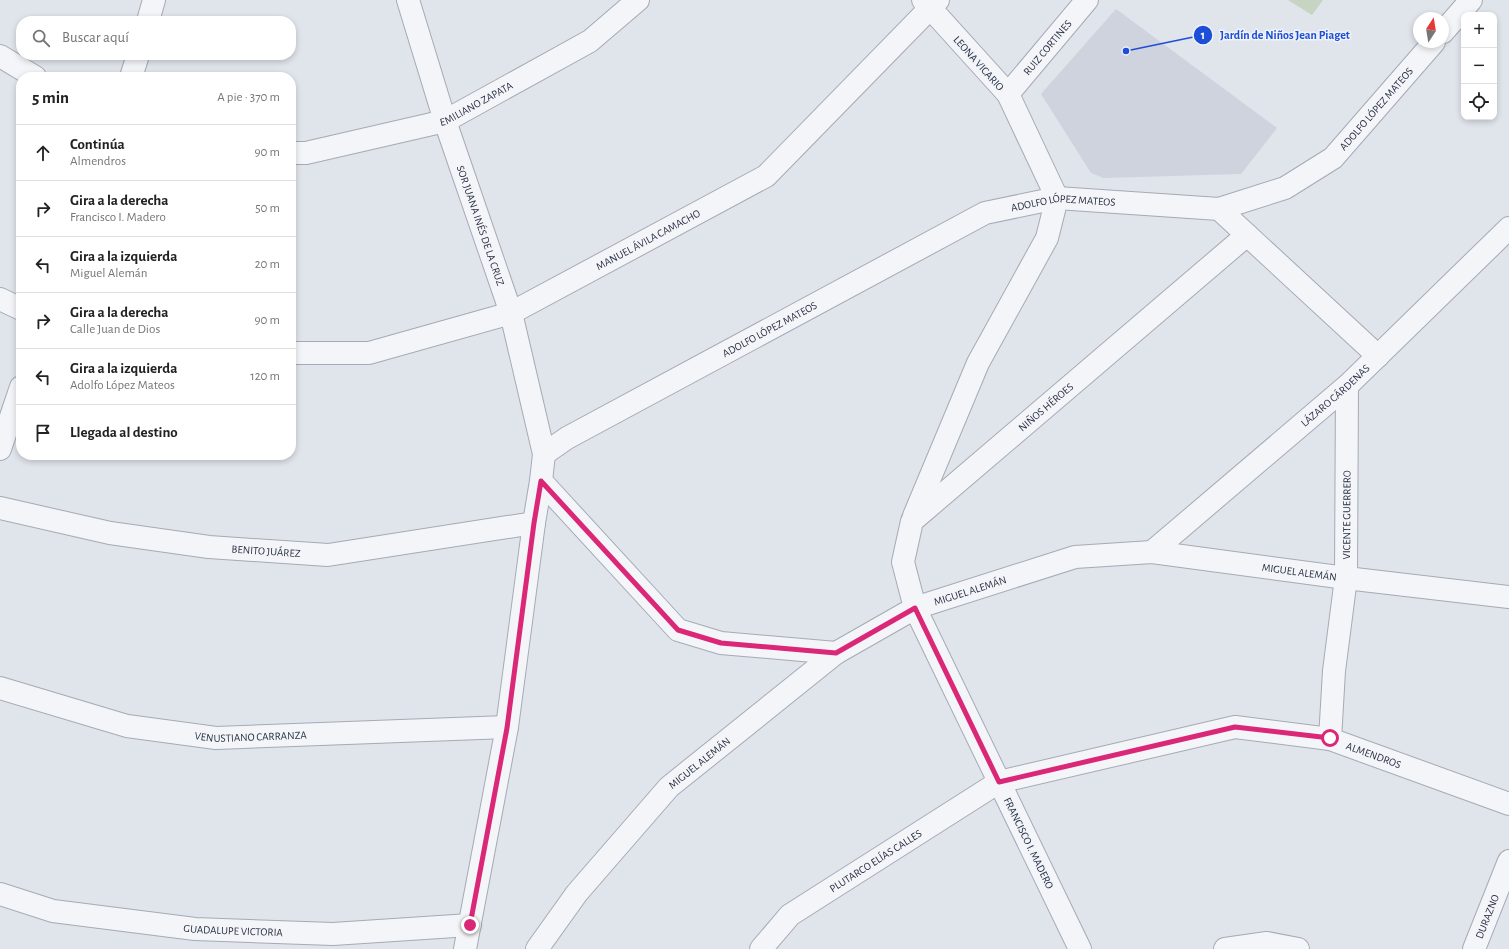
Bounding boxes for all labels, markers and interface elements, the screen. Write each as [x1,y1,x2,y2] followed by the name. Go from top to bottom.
[1413,12,1449,48] north arrow
[1461,12,1497,120] map controls
[1461,12,1497,48] button: +
[16,16,296,60] search box
[1021,18,1074,77] street label: RUIZ CORTINES
[1193,23,1358,47] callout: Jardín de Niños Jean Piaget
[30,27,52,49] icon: search
[1201,29,1205,41] text: 1
[1220,29,1350,41] text: Jardín de Niños Jean Piaget
[62,30,129,45] text: Buscar aquí
[951,34,1006,93] street label: LEONA VICARIO
[1461,48,1497,84] button: −
[1338,65,1415,152] street label: ADOLFO LÓPEZ MATEOS
[439,80,515,128] street label: EMILIANO ZAPATA
[1461,84,1497,120] button: locate
[32,89,69,106] text: 5 min
[217,91,280,104] text: A pie · 370 m
[70,137,125,152] text: Continúa
[32,142,54,164] icon: ahead
[254,146,280,159] text: 90 m
[70,155,126,168] text: Almendros
[455,164,506,287] street label: SOR JUANA INÉS DE LA CRUZ
[1010,192,1116,213] street label: ADOLFO LÓPEZ MATEOS
[70,193,169,208] text: Gira a la derecha
[32,198,54,220] icon: right
[255,202,280,215] text: 50 m
[594,207,702,272] street label: MANUEL ÁVILA CAMACHO
[70,211,166,224] text: Francisco I. Madero
[70,249,177,264] text: Gira a la izquierda
[32,254,54,276] icon: left
[255,258,280,271] text: 20 m
[70,267,147,280] text: Miguel Alemán
[721,300,819,359] street label: ADOLFO LÓPEZ MATEOS
[70,305,169,320] text: Gira a la derecha
[32,310,54,332] icon: right
[254,314,280,327] text: 90 m
[70,323,160,336] text: Calle Juan de Dios
[70,361,177,376] text: Gira a la izquierda
[1299,362,1372,429] street label: LÁZARO CÁRDENAS
[32,366,54,388] icon: left
[250,370,280,383] text: 120 m
[70,379,175,392] text: Adolfo López Mateos
[1016,381,1075,434] street label: NIÑOS HÉROES
[32,422,54,444] icon: arrive
[70,425,178,440] text: Llegada al destino
[1341,470,1353,560] street label: VICENTE GUERRERO
[231,544,301,559] street label: BENITO JUÁREZ
[1261,562,1337,583] street label: MIGUEL ALEMÁN
[933,574,1008,608] street label: MIGUEL ALEMÁN
[1321,729,1339,747] route start
[194,730,308,744] street label: VENUSTIANO CARRANZA
[667,735,732,791] street label: MIGUEL ALEMÁN
[1345,740,1403,770] street label: ALMENDROS
[1002,796,1055,891] street label: FRANCISCO I. MADERO
[828,828,924,894] street label: PLUTARCO ELÍAS CALLES
[1474,893,1501,940] street label: DURAZNO
[461,916,479,934] route end
[183,923,284,938] street label: GUADALUPE VICTORIA

